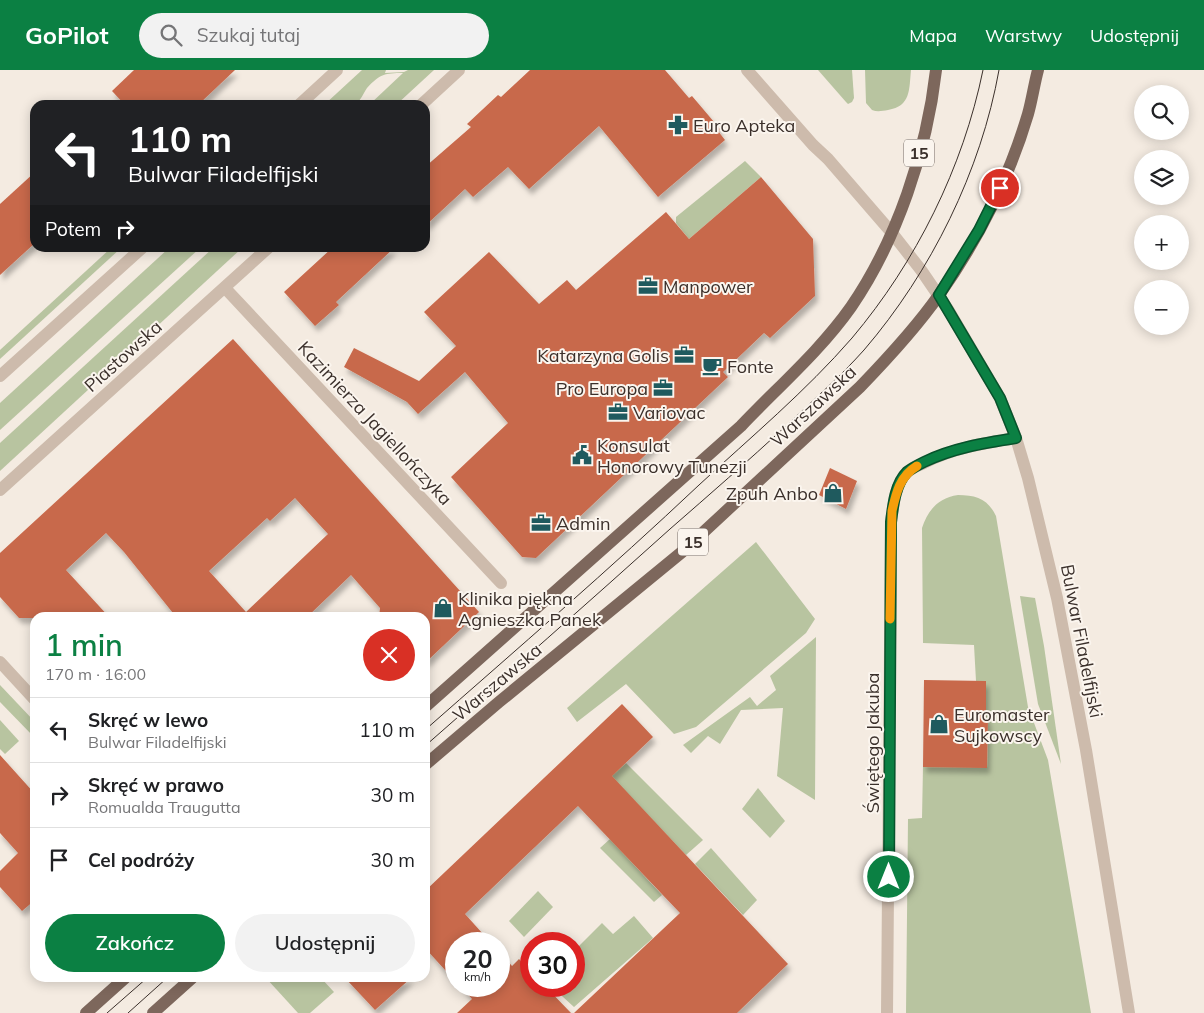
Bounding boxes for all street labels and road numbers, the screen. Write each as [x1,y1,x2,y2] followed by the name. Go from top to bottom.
[904,140,934,166] road number: 15
[79,315,167,397] street label: Piastowska
[293,336,457,510] street label: Kazimierza Jagiellończyka
[765,360,861,452] street label: Warszawska
[678,528,708,556] road number: 15
[1056,562,1108,720] street label: Bulwar Filadelfijski
[448,638,546,726] street label: Warszawska
[861,673,884,813] street label: Świętego Jakuba

